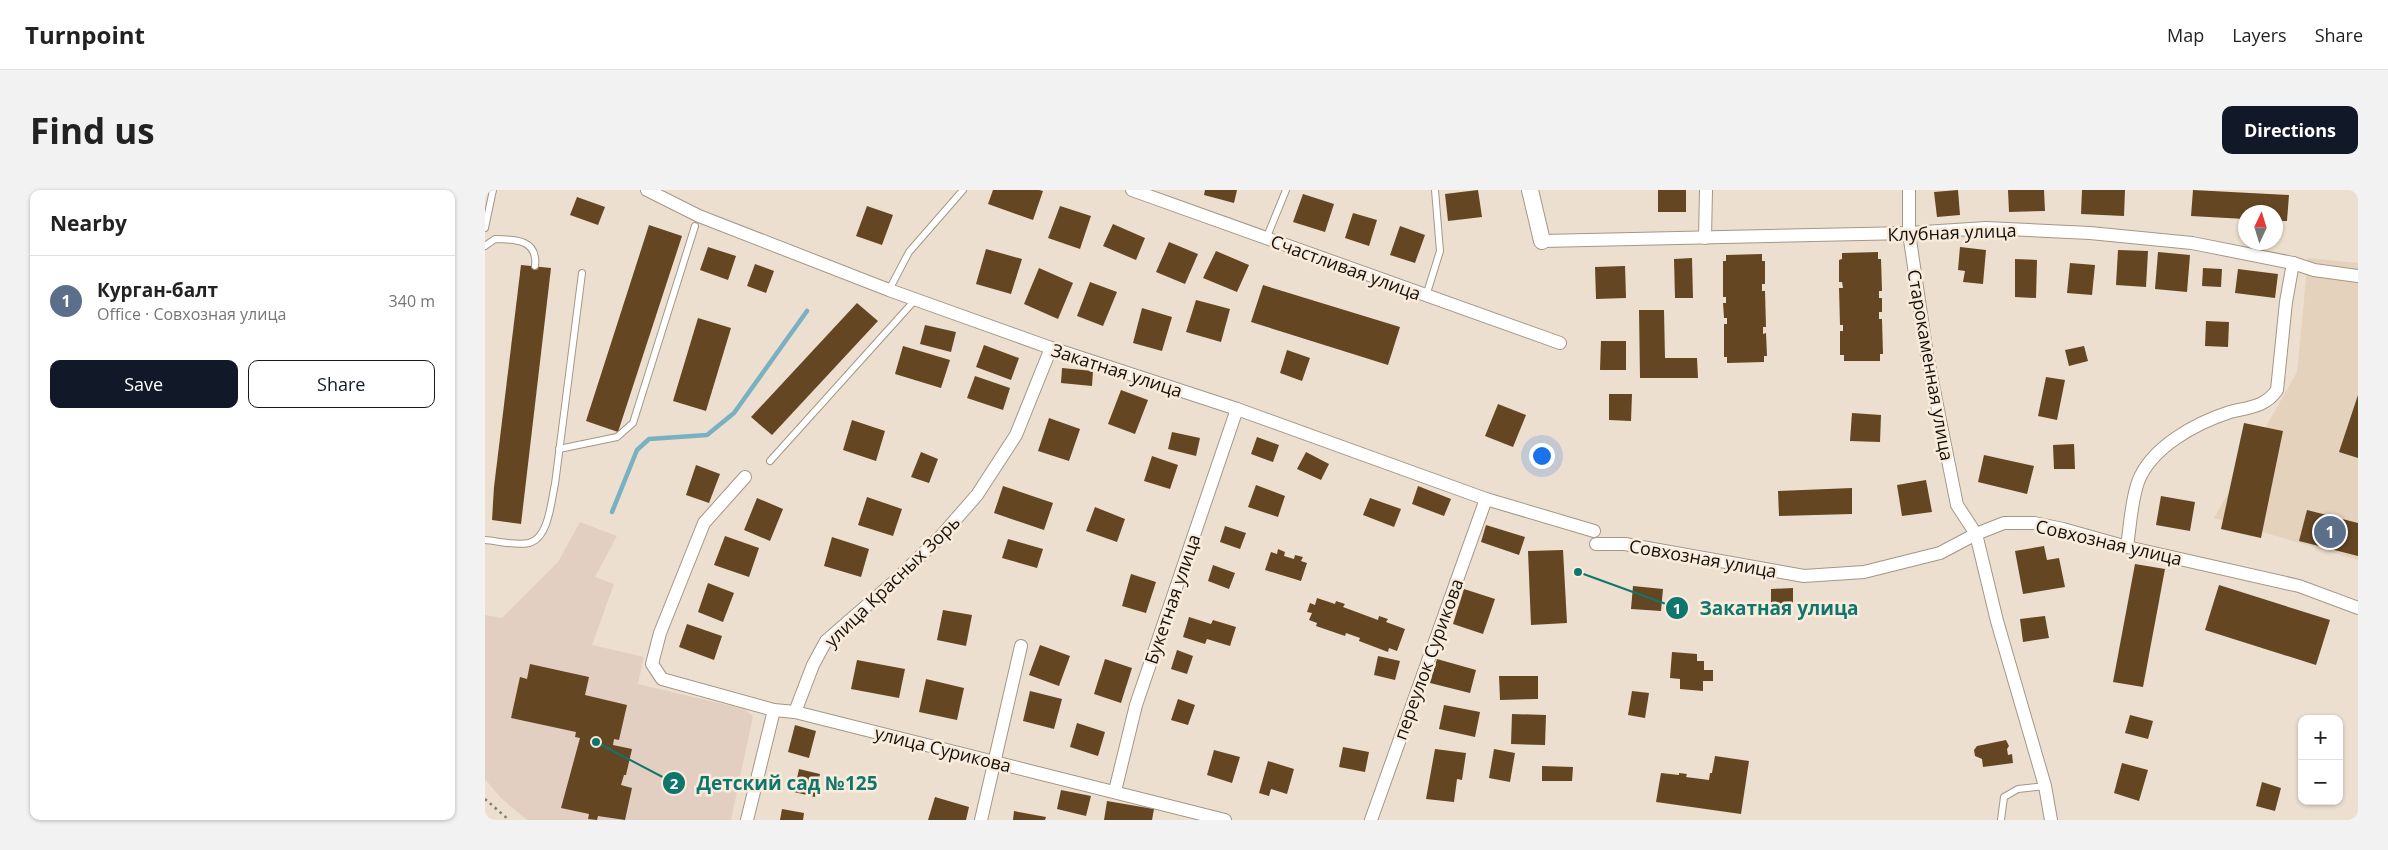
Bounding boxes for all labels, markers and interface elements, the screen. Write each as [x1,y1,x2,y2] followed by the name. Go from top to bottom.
[25,18,145,51] text: Turnpoint
[2167,23,2204,47] text: Map
[2232,23,2287,47] text: Layers
[2315,23,2363,47] text: Share
[2222,106,2358,154] button: Directions
[30,107,155,154] text: Find us
[2238,205,2283,250] north arrow
[50,209,127,237] text: Nearby
[1887,218,2017,246] street label: Клубная улица
[1268,229,1424,305] street label: Счастливая улица
[1902,268,1960,462] street label: Старокаменная улица
[97,277,218,303] text: Курган-балт
[61,290,71,312] text: 1
[389,290,435,312] text: 340 m
[97,303,286,325] text: Office · Совхозная улица
[1048,338,1186,402] street label: Закатная улица
[50,360,238,408] button: Save
[248,360,435,408] button: Share
[1529,443,1555,469] your location
[819,510,965,652] street label: улица Красных Зорь
[2033,513,2185,571] street label: Совхозная улица
[2314,513,2346,551] pin: 1
[1139,531,1205,667] street label: Букетная улица
[1627,533,1779,583] street label: Совхозная улица
[1388,575,1468,743] street label: переулок Сурикова
[1664,591,1868,625] callout: Закатная улица
[1699,595,1859,621] text: Закатная улица
[1673,598,1681,618] text: 1
[2298,715,2343,805] map controls
[2298,715,2343,760] button: +
[872,720,1014,778] street label: улица Сурикова
[2298,760,2343,805] button: −
[662,766,888,800] callout: Детский сад №125
[696,770,878,796] text: Детский сад №125
[670,773,679,793] text: 2

